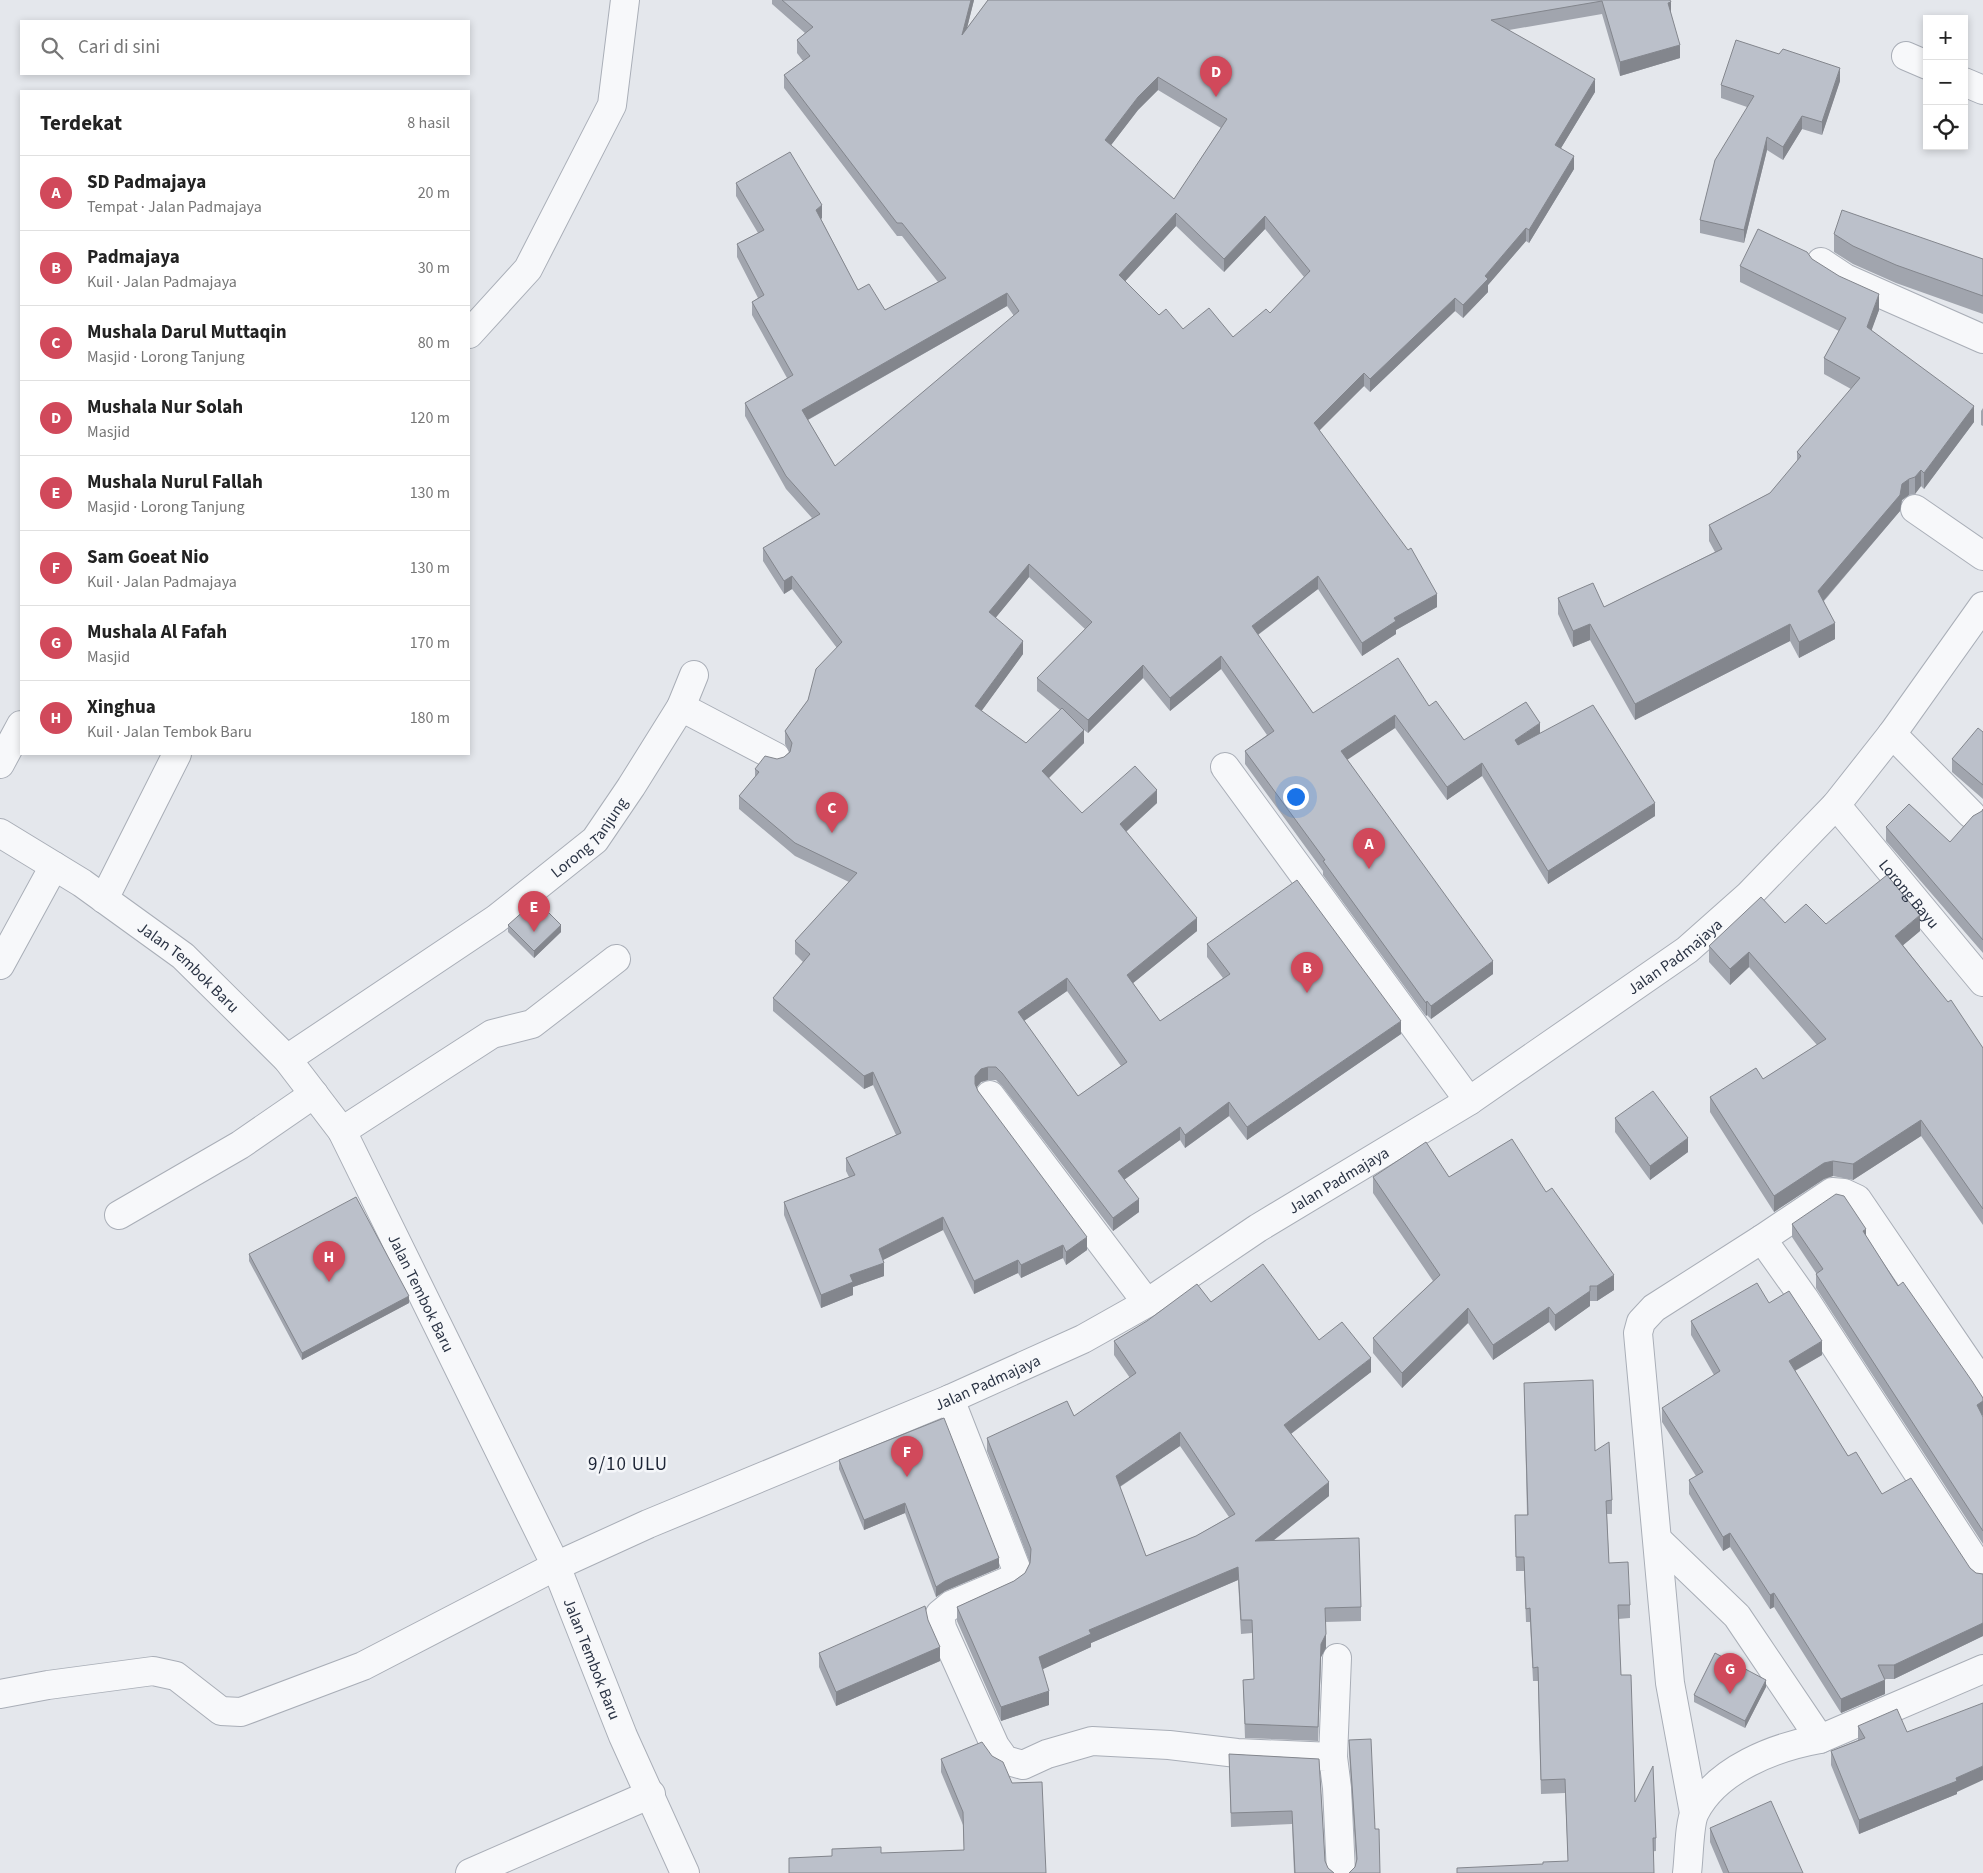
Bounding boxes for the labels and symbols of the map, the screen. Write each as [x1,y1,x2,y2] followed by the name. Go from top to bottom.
[1200,56,1232,97] pin: D
[1283,784,1309,810] your location
[816,792,848,833] pin: C
[546,793,633,883] street label: Lorong Tanjung
[1353,828,1385,869] pin: A
[1873,855,1944,933] street label: Lorong Bayu
[518,891,550,932] pin: E
[1623,914,1727,1000] street label: Jalan Padmajaya
[133,917,244,1018] street label: Jalan Tembok Baru
[1291,952,1323,993] pin: B
[1284,1142,1393,1219] street label: Jalan Padmajaya
[382,1231,459,1356] street label: Jalan Tembok Baru
[313,1241,345,1282] pin: H
[931,1350,1044,1416] street label: Jalan Padmajaya
[891,1436,923,1477] pin: F
[588,1451,668,1478] district label: 9/10 ULU
[558,1595,625,1723] street label: Jalan Tembok Baru
[1714,1653,1746,1694] pin: G

